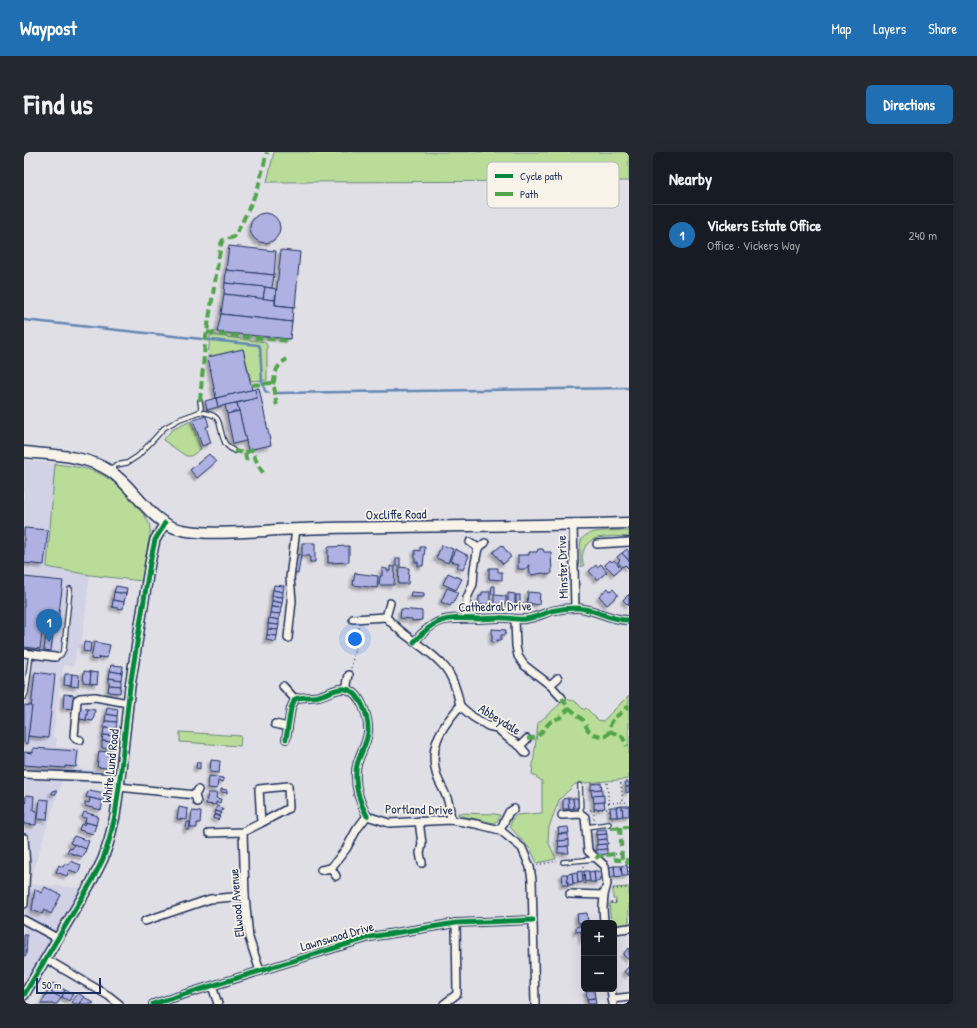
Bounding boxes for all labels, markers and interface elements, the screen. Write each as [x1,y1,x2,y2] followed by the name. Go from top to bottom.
[20,15,77,41] text: Waypost
[831,19,851,38] text: Map
[873,19,906,38] text: Layers
[928,19,957,38] text: Share
[24,85,93,123] text: Find us
[866,85,953,124] button: Directions
[487,162,619,208] legend
[669,167,712,190] text: Nearby
[520,169,563,183] text: Cycle path
[520,187,538,201] text: Path
[707,215,821,236] text: Vickers Estate Office
[680,226,684,244] text: 1
[908,226,937,244] text: 240 m
[707,236,800,254] text: Office · Vickers Way
[365,504,427,524] street label: Oxcliffe Road
[552,535,572,599] street label: Minster Drive
[458,596,532,616] street label: Cathedral Drive
[36,609,62,642] pin: 1
[345,629,365,649] your location
[476,699,524,739] street label: Abbeydale
[97,728,123,804] street label: White Lund Road
[385,799,453,819] street label: Portland Drive
[224,868,248,938] street label: Ellwood Avenue
[298,917,376,955] street label: Lawnswood Drive
[581,920,617,992] map controls
[581,920,617,956] button: +
[581,956,617,992] button: −
[36,976,101,995] scale bar
[42,978,62,992] text: 50 m

